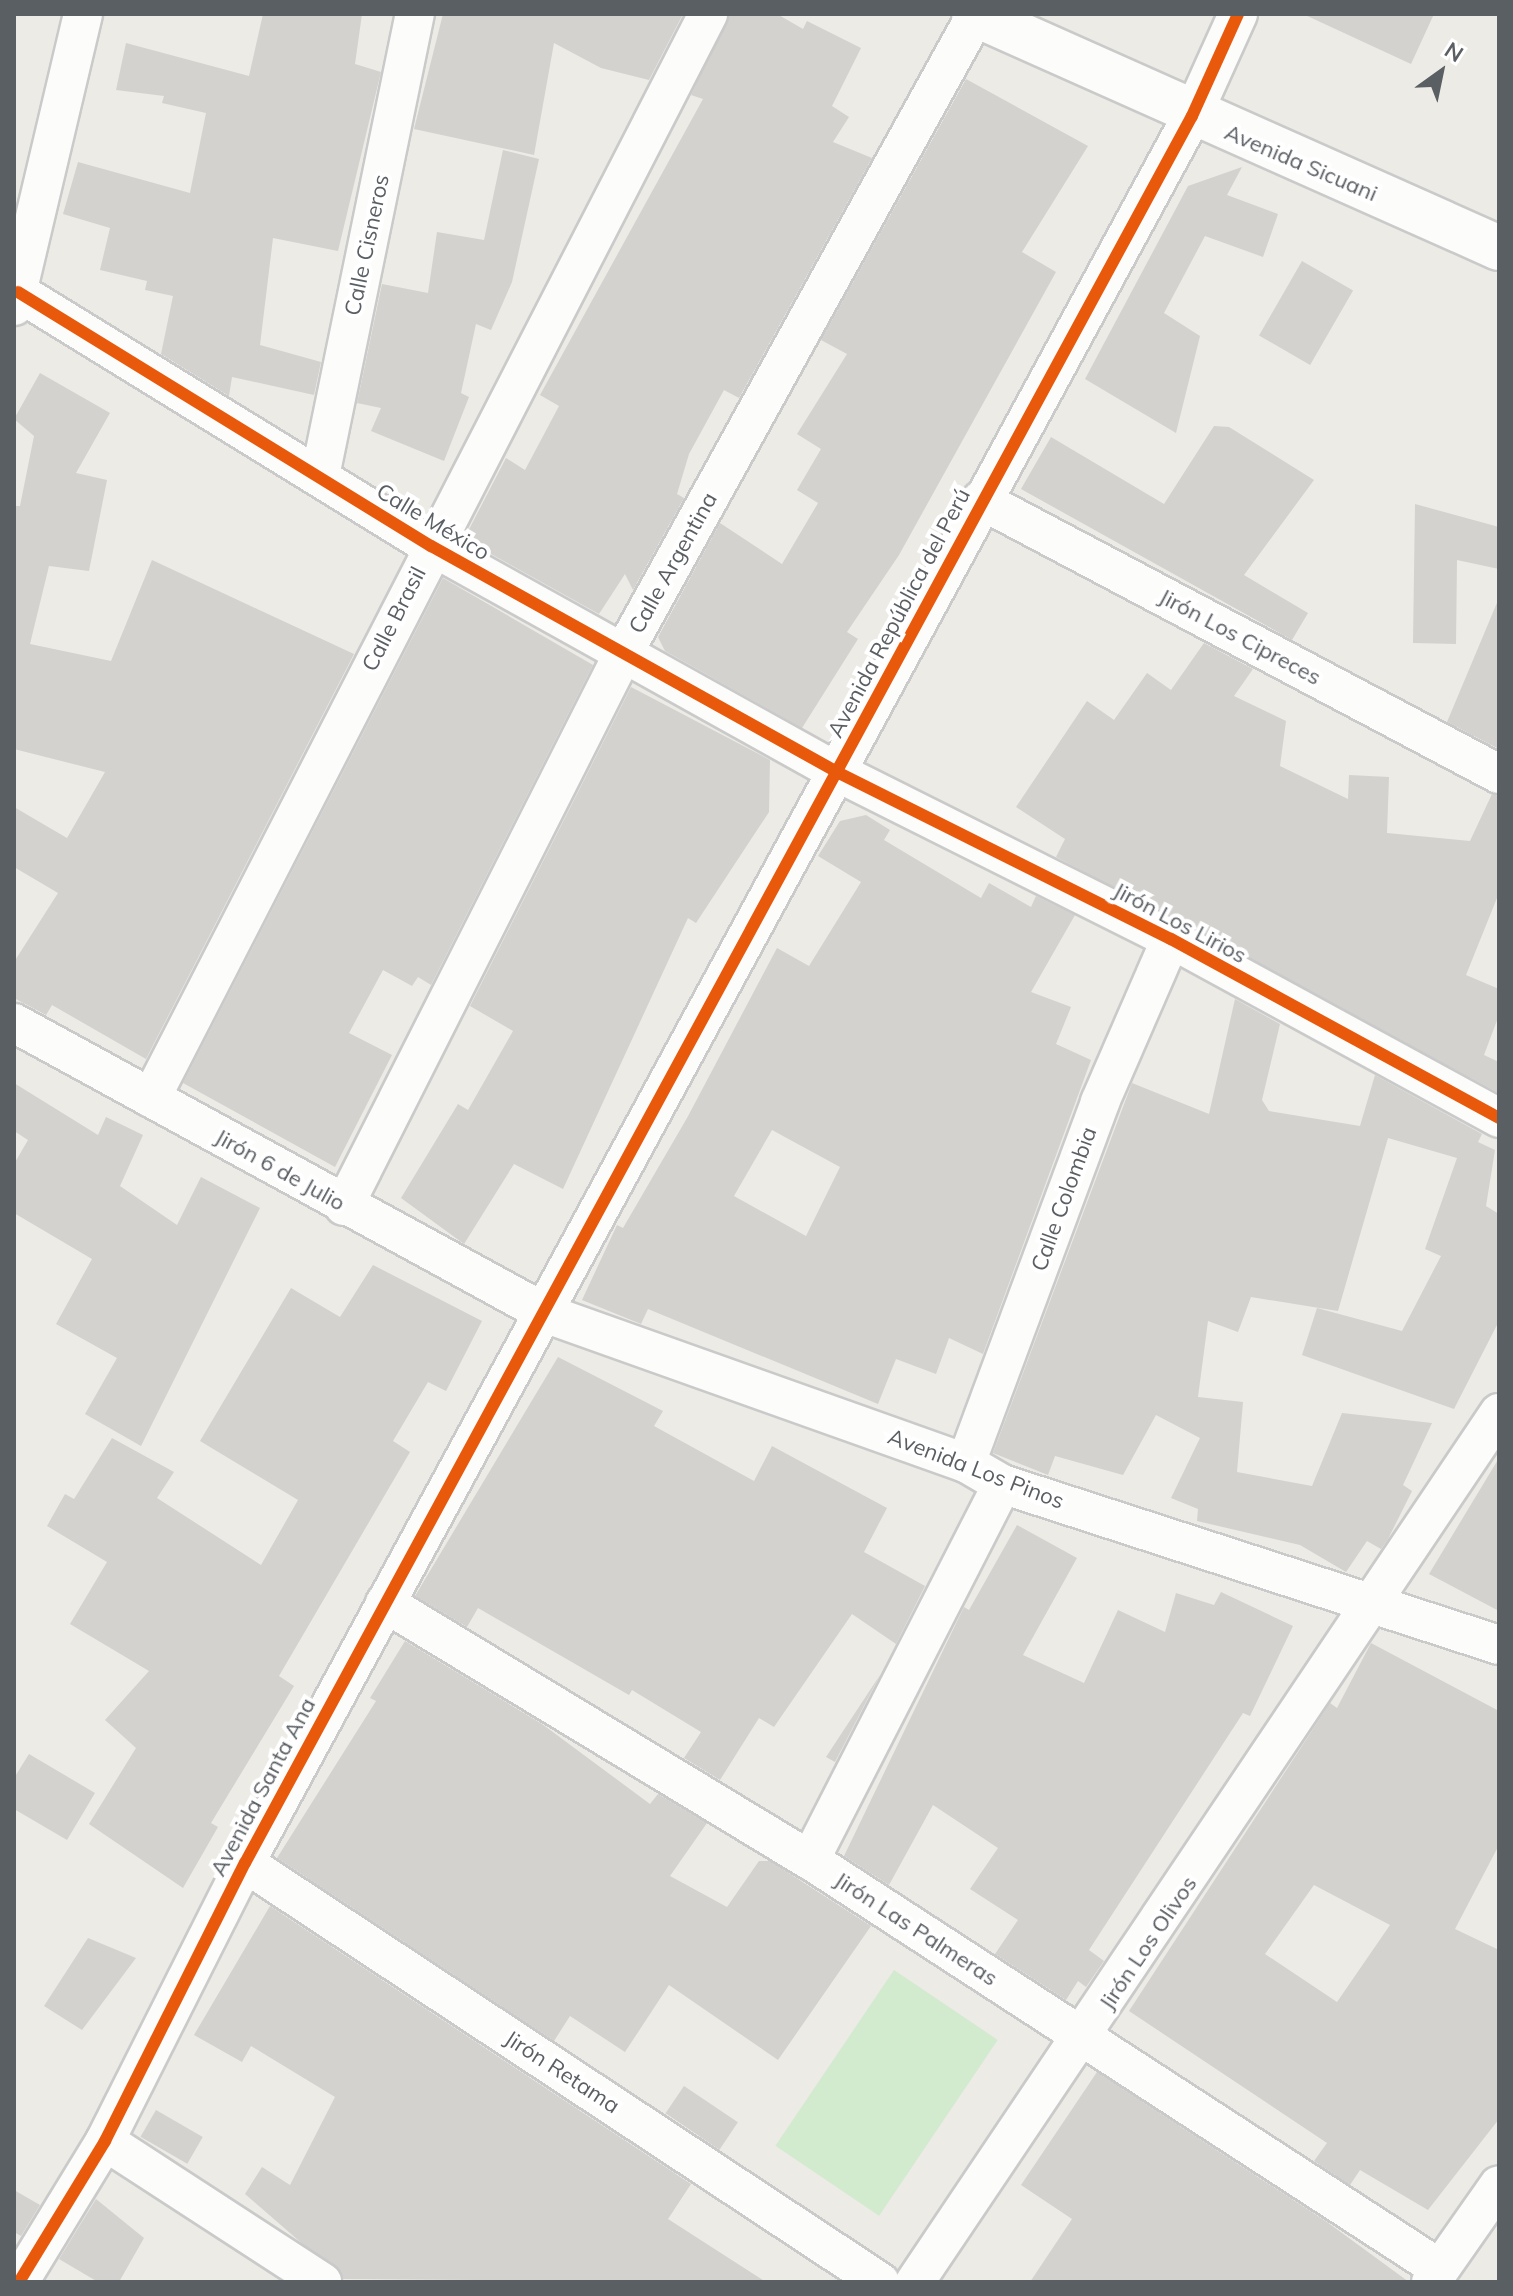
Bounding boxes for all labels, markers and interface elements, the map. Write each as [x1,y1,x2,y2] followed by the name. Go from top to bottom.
[1401,32,1481,112] north arrow
[1439,36,1469,68] text: N
[1221,119,1381,207] street label: Avenida Sicuani
[339,172,395,318] street label: Calle Cisneros
[372,478,494,566] street label: Calle México
[822,484,976,742] street label: Avenida República del Perú
[623,488,723,638] street label: Calle Argentina
[356,562,432,676] street label: Calle Brasil
[1155,583,1325,691] street label: Jirón Los Cipreces
[1109,877,1251,969] street label: Jirón Los Lirios
[210,1123,350,1217] street label: Jirón 6 de Julio
[1026,1123,1102,1275] street label: Calle Colombia
[884,1423,1068,1515] street label: Avenida Los Pinos
[205,1693,321,1881] street label: Avenida Santa Ana
[830,1866,1002,1992] street label: Jirón Las Palmeras
[1094,1871,1202,2015] street label: Jirón Los Olivos
[500,2025,624,2119] street label: Jirón Retama

